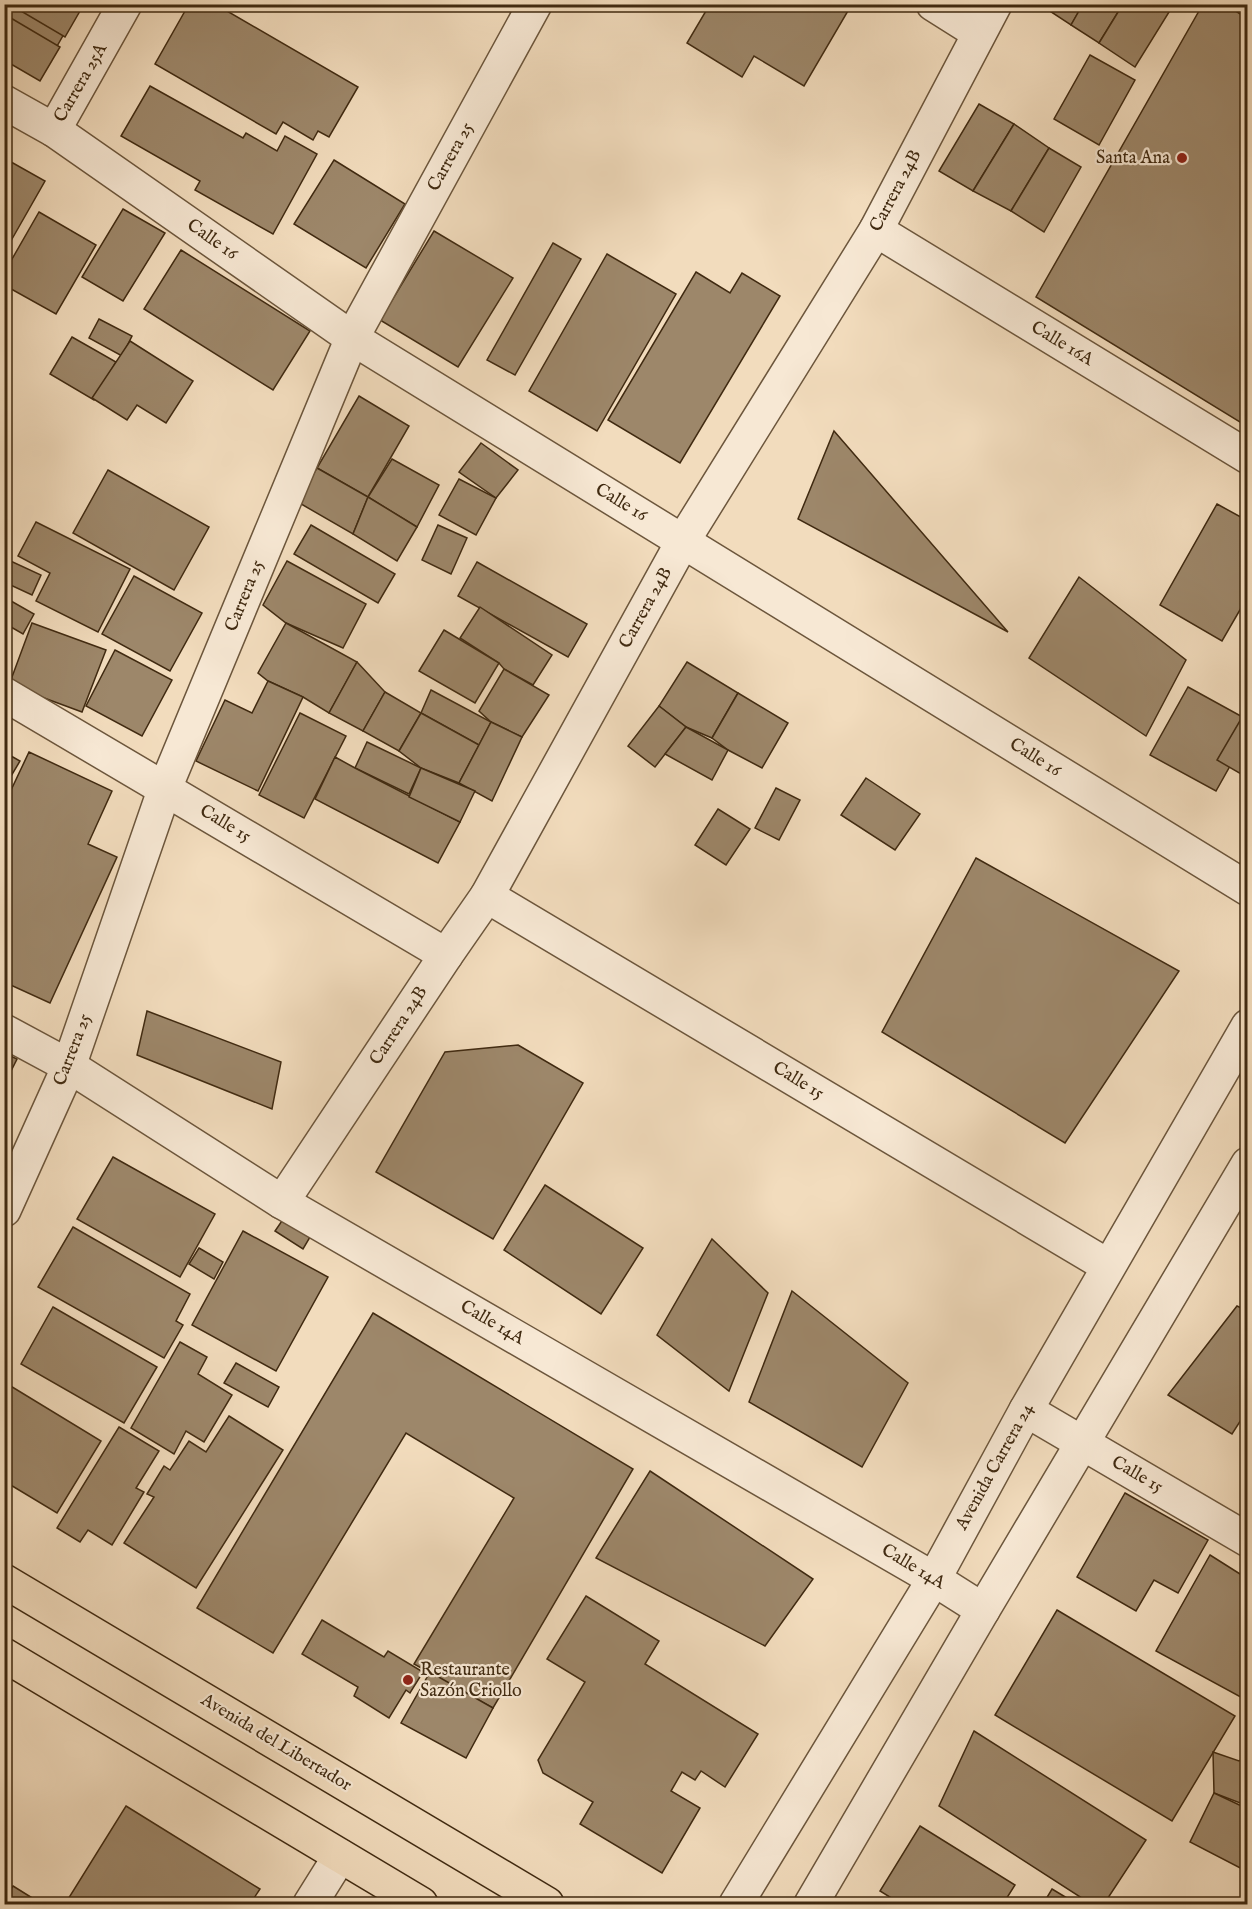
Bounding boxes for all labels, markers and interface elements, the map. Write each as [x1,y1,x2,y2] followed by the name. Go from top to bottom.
[49,39,113,127] street label: Carrera 25A
[423,118,480,196] street label: Carrera 25
[865,146,927,236] street label: Carrera 24B
[1096,147,1170,170] place label: Santa Ana
[1175,151,1189,165] marker: Santa Ana
[182,214,242,266] street label: Calle 16
[1026,316,1098,372] street label: Calle 16A
[591,478,652,528] street label: Calle 16
[220,556,270,635] street label: Carrera 25
[614,563,678,653] street label: Carrera 24B
[1005,733,1066,783] street label: Calle 16
[195,800,255,848] street label: Calle 15
[365,982,433,1070] street label: Carrera 24B
[49,1010,97,1089] street label: Carrera 25
[768,1057,828,1105] street label: Calle 15
[456,1295,529,1351] street label: Calle 14A
[950,1399,1039,1535] street label: Avenida Carrera 24
[1107,1451,1167,1499] street label: Calle 15
[877,1539,950,1595] street label: Calle 14A
[420,1659,522,1703] place label: Restaurante Sazón Criollo
[401,1673,415,1687] marker: Restaurante Sazón Criollo
[195,1688,356,1797] street label: Avenida del Libertador

